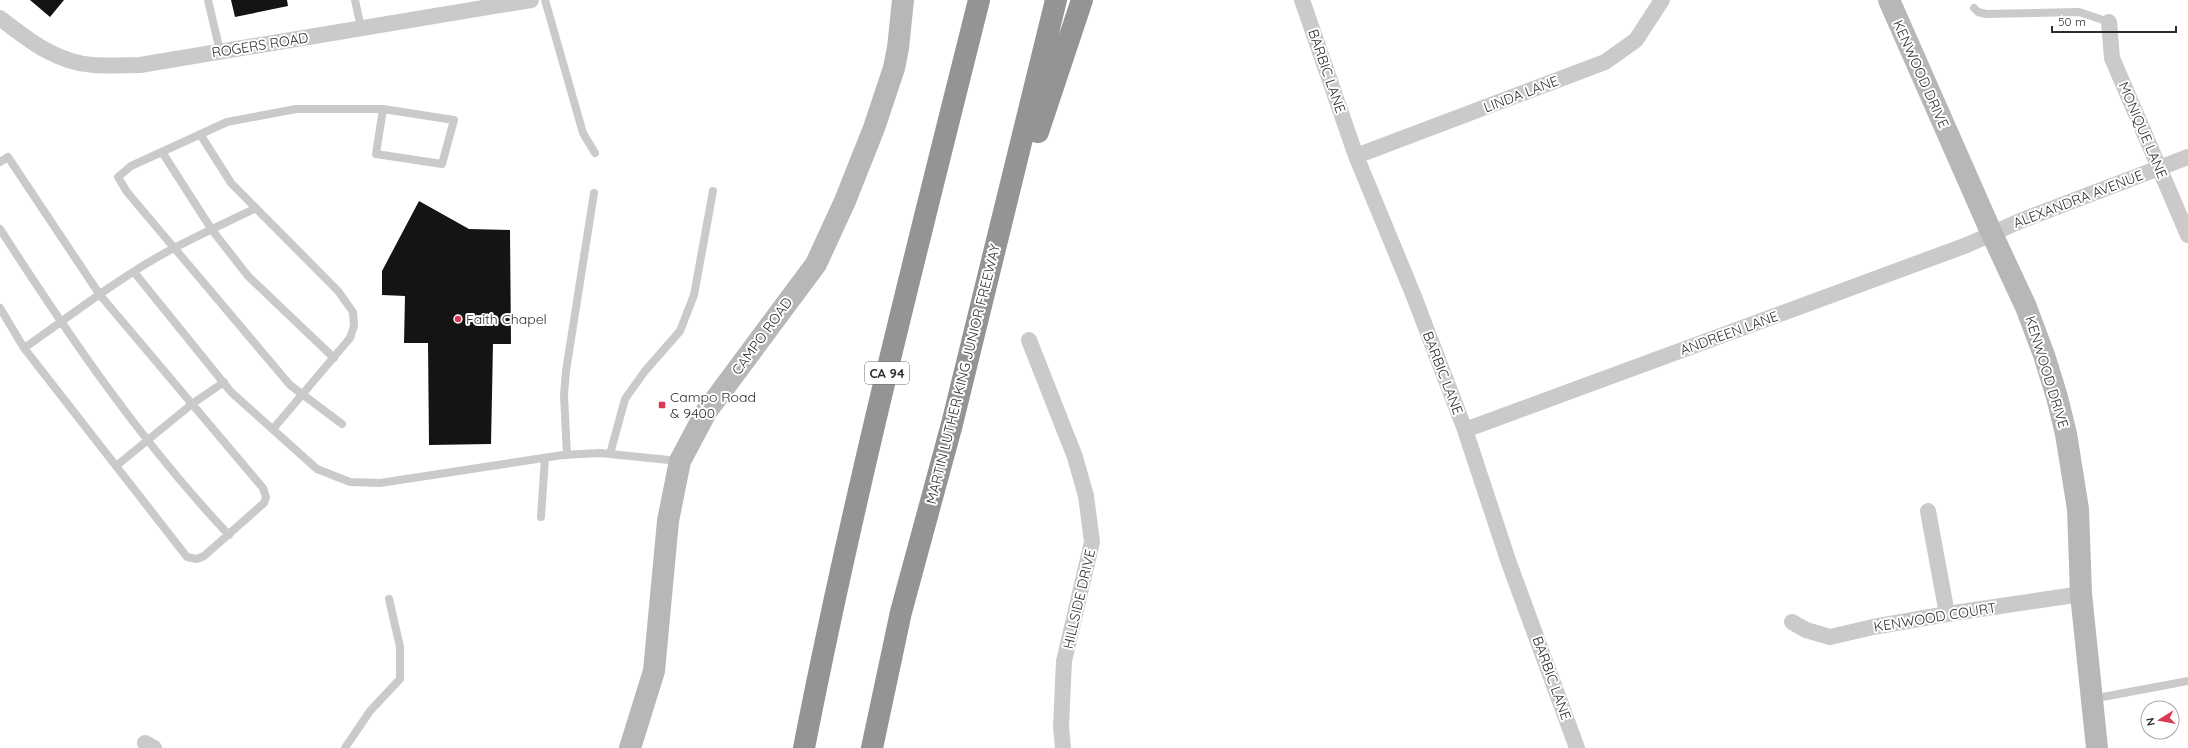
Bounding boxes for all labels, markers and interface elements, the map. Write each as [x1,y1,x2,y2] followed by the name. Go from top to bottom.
[2052,8,2176,34] scale bar
[2058,14,2086,29] text: 50 m
[1889,17,1953,131] street label: KENWOOD DRIVE
[1304,27,1350,115] street label: BARBIC LANE
[210,28,310,62] street label: ROGERS ROAD
[1481,71,1561,116] street label: LINDA LANE
[2115,79,2171,181] street label: MONIQUE LANE
[2011,166,2146,232] street label: ALEXANDRA AVENUE
[922,242,1004,506] street label: MARTIN LUTHER KING JUNIOR FREEWAY
[728,294,796,378] street label: CAMPO ROAD
[1677,307,1781,359] street label: ANDREEN LANE
[466,310,547,328] place label: Faith Chapel
[453,314,463,324] marker: Faith Chapel
[2021,314,2073,430] street label: KENWOOD DRIVE
[1419,329,1467,417] street label: BARBIC LANE
[865,362,909,384] road number: CA 94
[670,388,756,422] place label: Campo Road & 9400
[657,400,667,410] marker: Campo Road & 9400
[1059,547,1099,651] street label: HILLSIDE DRIVE
[1872,598,1998,636] street label: KENWOOD COURT
[1529,634,1575,722] street label: BARBIC LANE
[2140,700,2180,740] north arrow
[2143,717,2158,727] text: N

